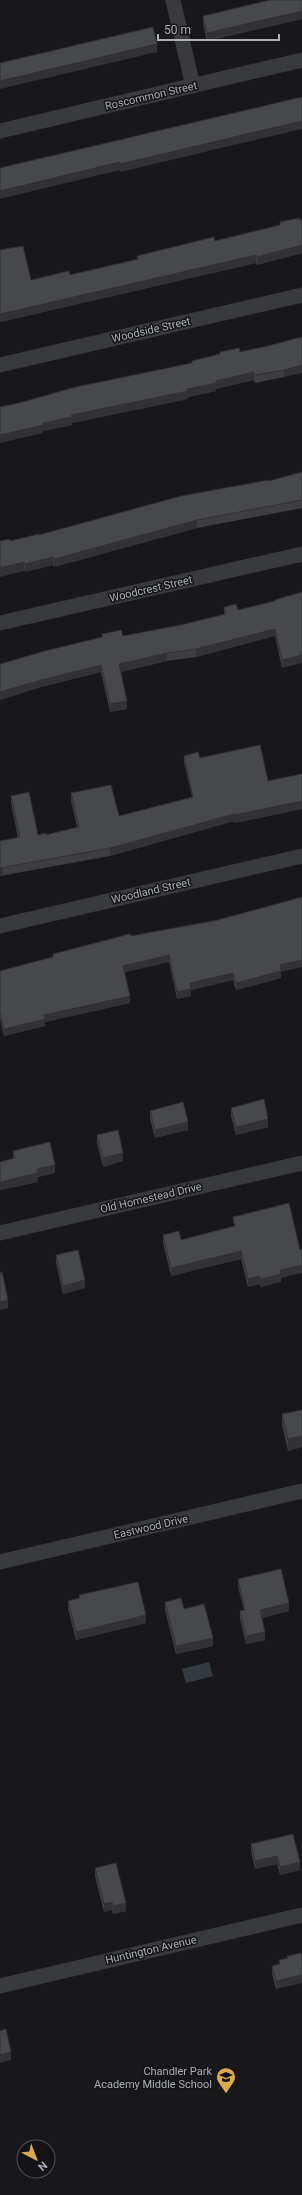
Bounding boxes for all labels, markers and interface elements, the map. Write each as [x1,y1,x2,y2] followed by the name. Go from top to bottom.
[158,16,279,42] scale bar
[164,23,191,37] text: 50 m
[104,79,199,113] street label: Roscommon Street
[110,315,192,345] street label: Woodside Street
[108,573,194,605] street label: Woodcrest Street
[110,875,192,906] street label: Woodland Street
[99,1180,203,1216] street label: Old Homestead Drive
[113,1512,190,1542] street label: Eastwood Drive
[104,1933,198,1967] street label: Huntington Avenue
[94,2065,212,2091] place label: Chandler Park Academy Middle School
[215,2066,237,2094] school or university icon: Chandler Park Academy Middle School
[16,2139,56,2179] north arrow
[35,2159,50,2174] text: N

